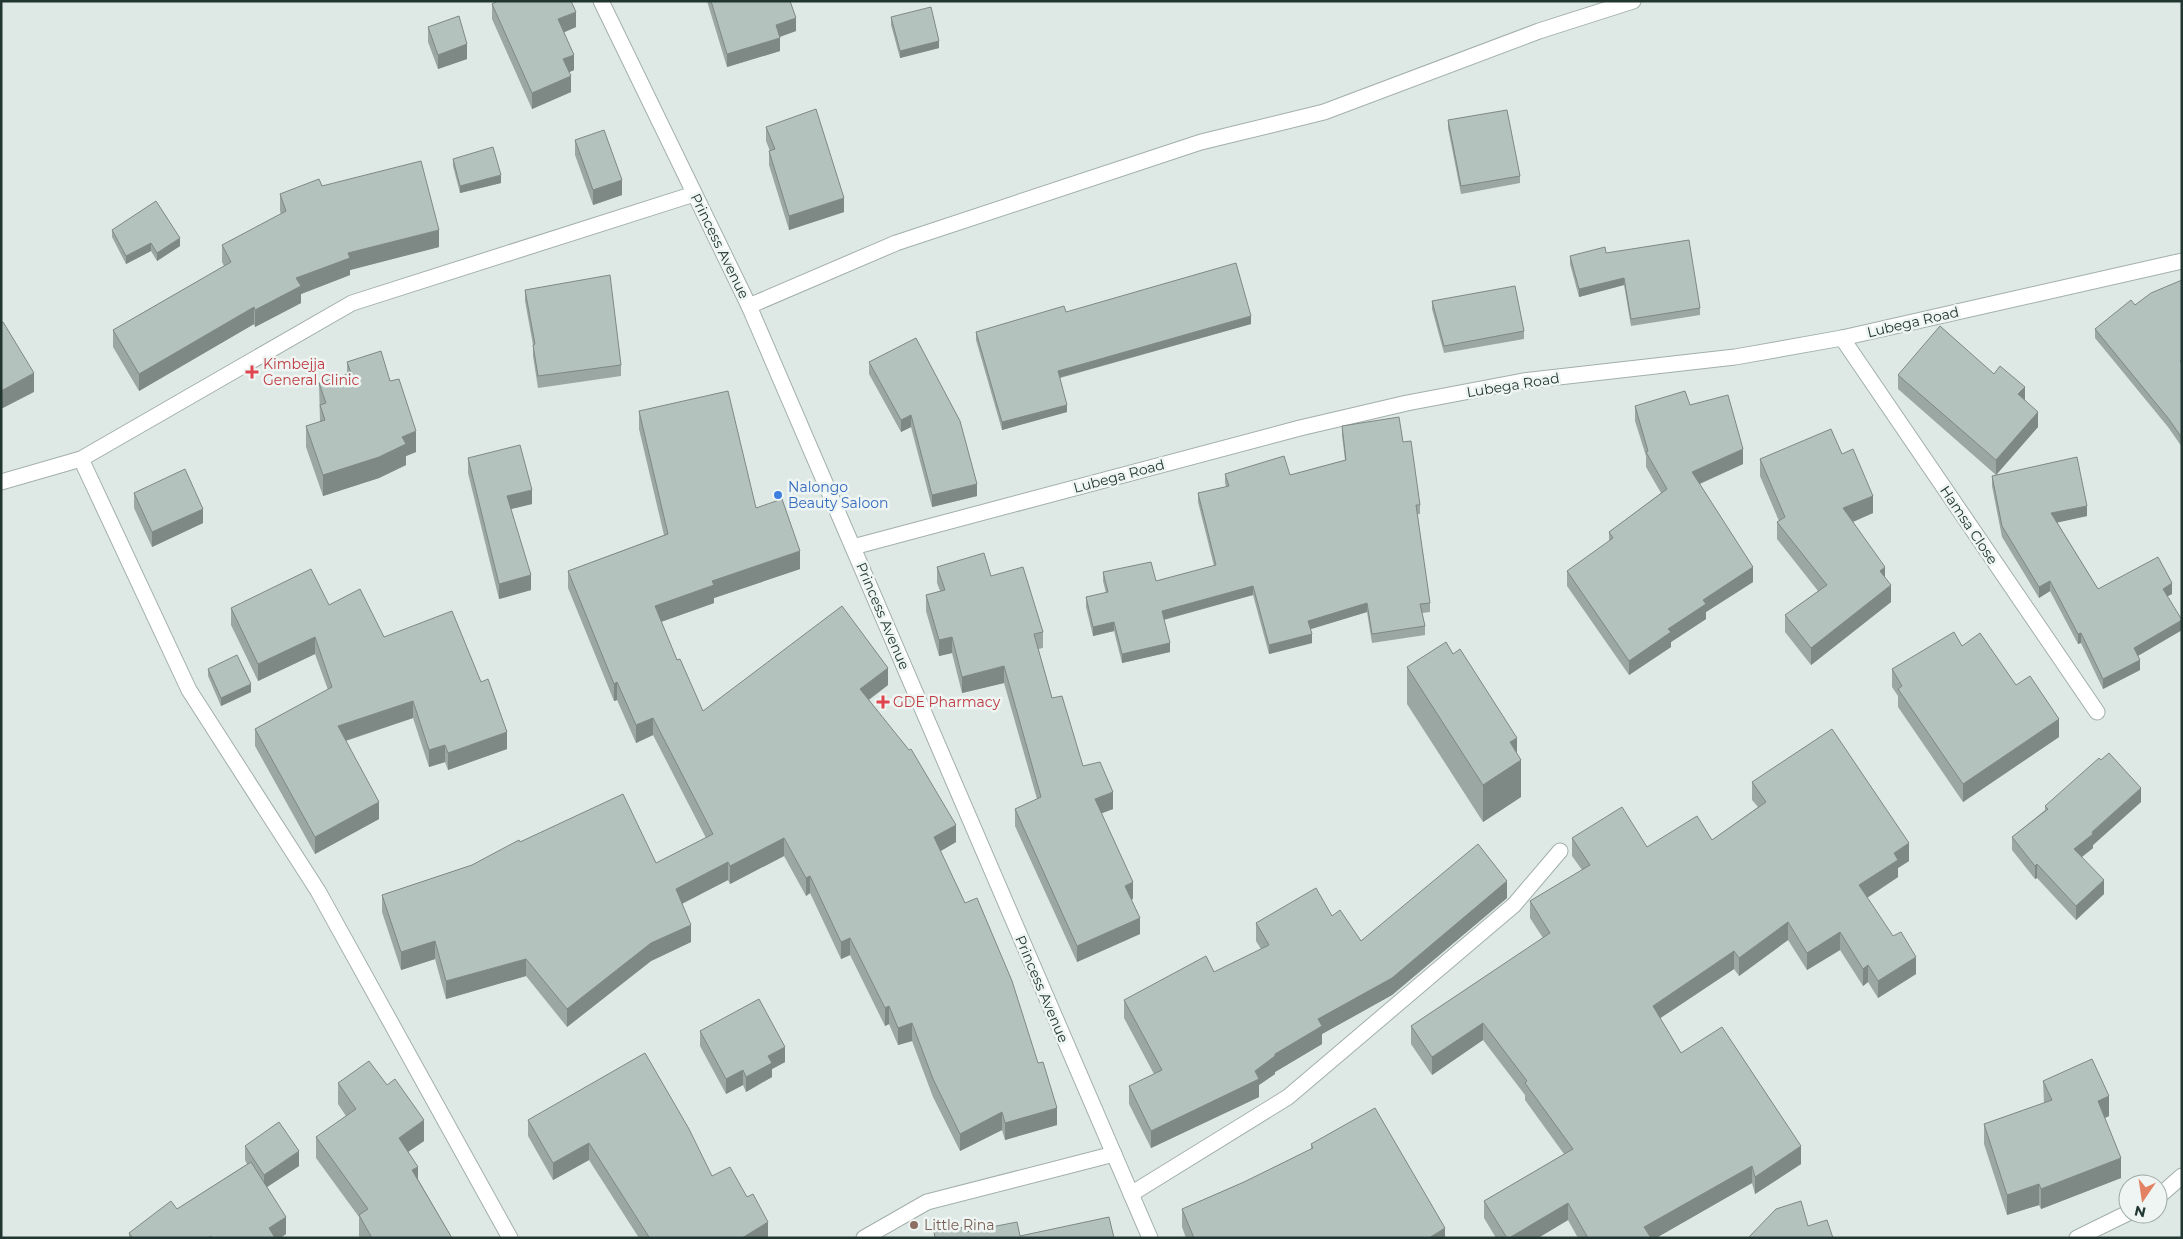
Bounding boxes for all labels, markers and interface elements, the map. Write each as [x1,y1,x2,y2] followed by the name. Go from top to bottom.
[687,190,753,302] street label: Princess Avenue
[1865,303,1961,341] street label: Lubega Road
[263,355,360,389] place label: Kimbejja General Clinic
[245,365,259,379] marker: Kimbejja General Clinic
[1465,369,1561,401] street label: Lubega Road
[1071,455,1167,497] street label: Lubega Road
[788,478,889,512] place label: Nalongo Beauty Saloon
[1936,482,2002,568] street label: Hamsa Close
[772,489,784,501] marker: Nalongo Beauty Saloon
[852,560,914,672] street label: Princess Avenue
[893,693,1001,711] place label: GDE Pharmacy
[877,696,889,708] marker: GDE Pharmacy
[1011,933,1073,1045] street label: Princess Avenue
[2118,1174,2168,1224] north arrow
[2133,1202,2148,1222] text: N
[924,1216,995,1234] place label: Little Rina
[908,1219,920,1231] marker: Little Rina

